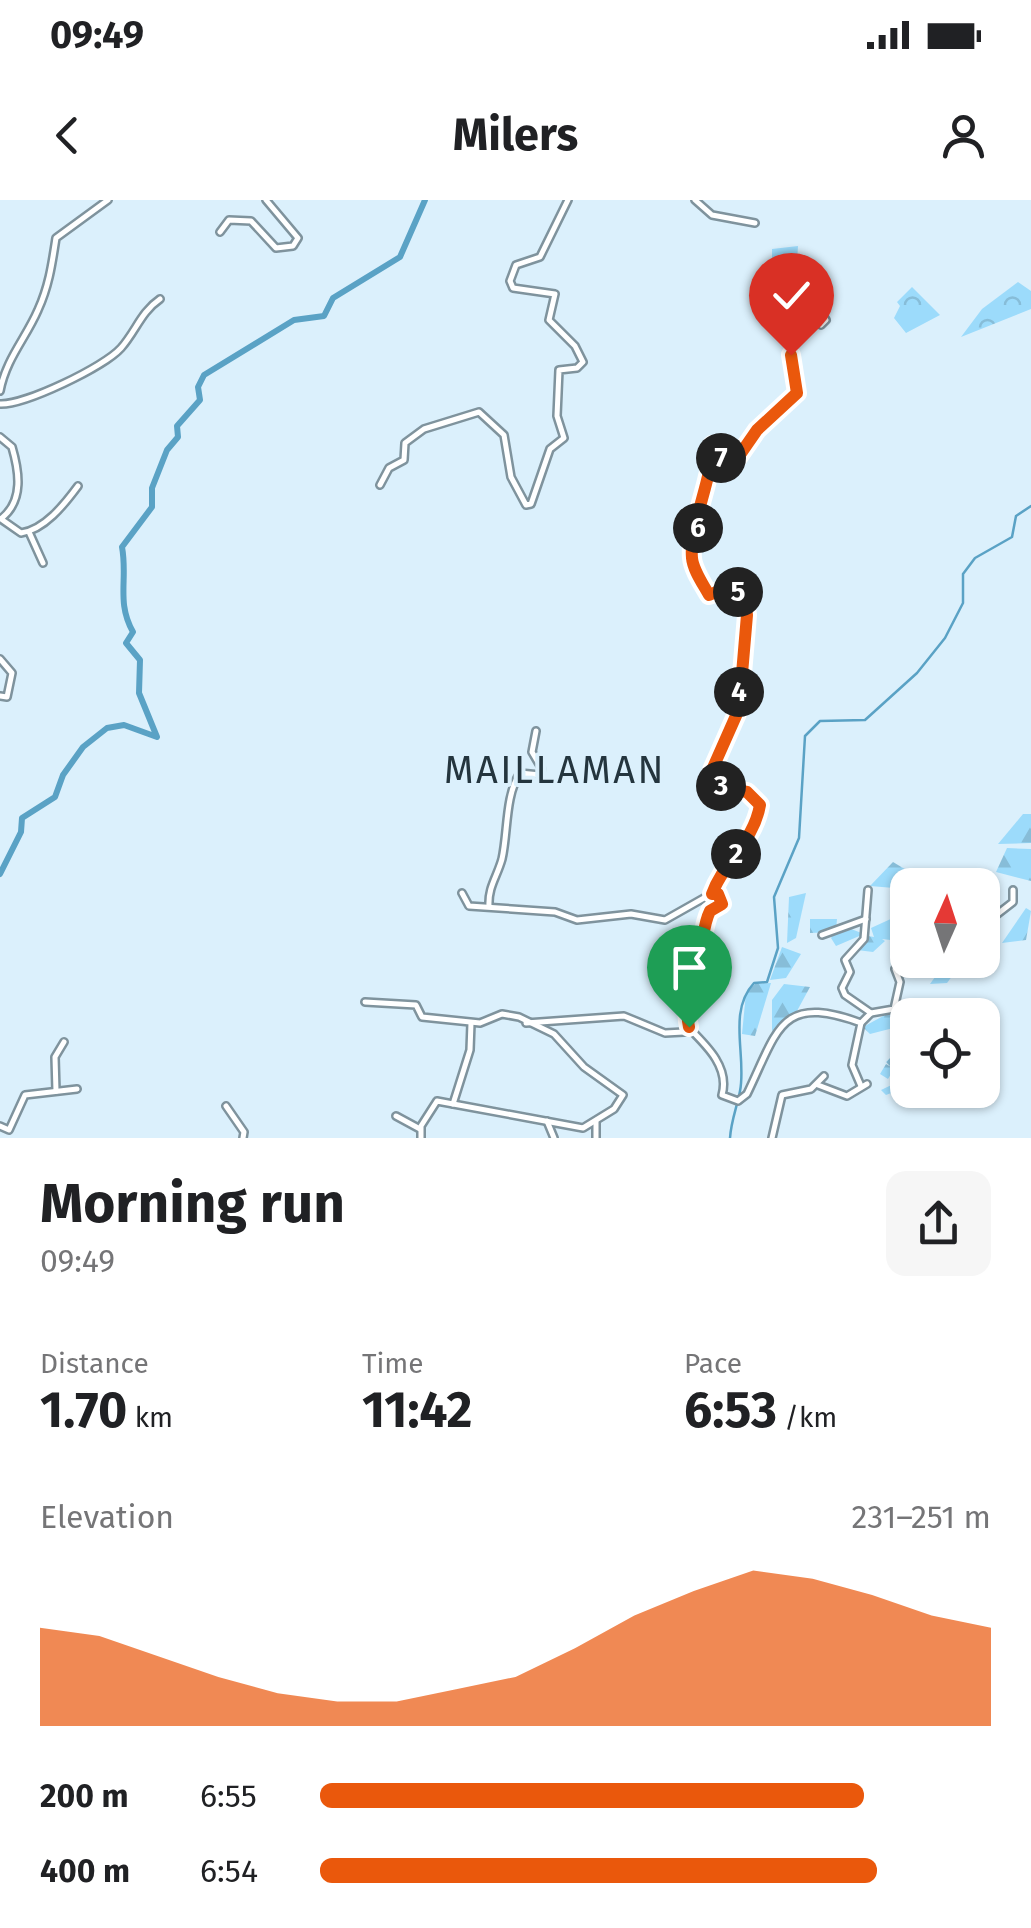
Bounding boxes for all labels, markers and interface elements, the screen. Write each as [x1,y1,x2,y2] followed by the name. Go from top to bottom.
[50,12,144,58] text: 09:49
[40,108,95,163] icon: back
[453,108,578,162] text: Milers
[936,108,991,163] icon: person
[749,253,834,356] pin
[764,268,819,323] icon: check
[696,433,746,483] pin: 7
[714,441,728,474] text: 7
[673,503,723,553] pin: 6
[690,511,706,544] text: 6
[713,567,763,617] pin: 5
[730,575,746,608] text: 5
[714,667,764,717] pin: 4
[731,675,747,708] text: 4
[444,747,666,793] district label: MAILLAMAN
[696,761,746,811] pin: 3
[714,769,728,802] text: 3
[711,829,761,879] pin: 2
[729,837,743,870] text: 2
[890,868,1000,978] north arrow
[890,868,1000,1108] map controls
[647,925,732,1028] pin
[662,940,717,995] icon: arrive
[890,998,1000,1108] button: locate
[40,1171,345,1237] text: Morning run
[886,1171,991,1276] button: share
[40,1242,115,1280] text: 09:49
[40,1347,149,1380] text: Distance
[362,1347,424,1380] text: Time
[684,1347,742,1380] text: Pace
[40,1380,127,1440] text: 1.70
[362,1380,472,1440] text: 11:42
[684,1380,777,1440] text: 6:53
[127,1401,173,1434] text: km
[777,1401,837,1434] text: /km
[40,1498,174,1536] text: Elevation
[852,1498,991,1536] text: 231–251 m
[40,1777,129,1815] text: 200 m
[200,1777,257,1815] text: 6:55
[40,1852,130,1890] text: 400 m
[200,1852,258,1890] text: 6:54

